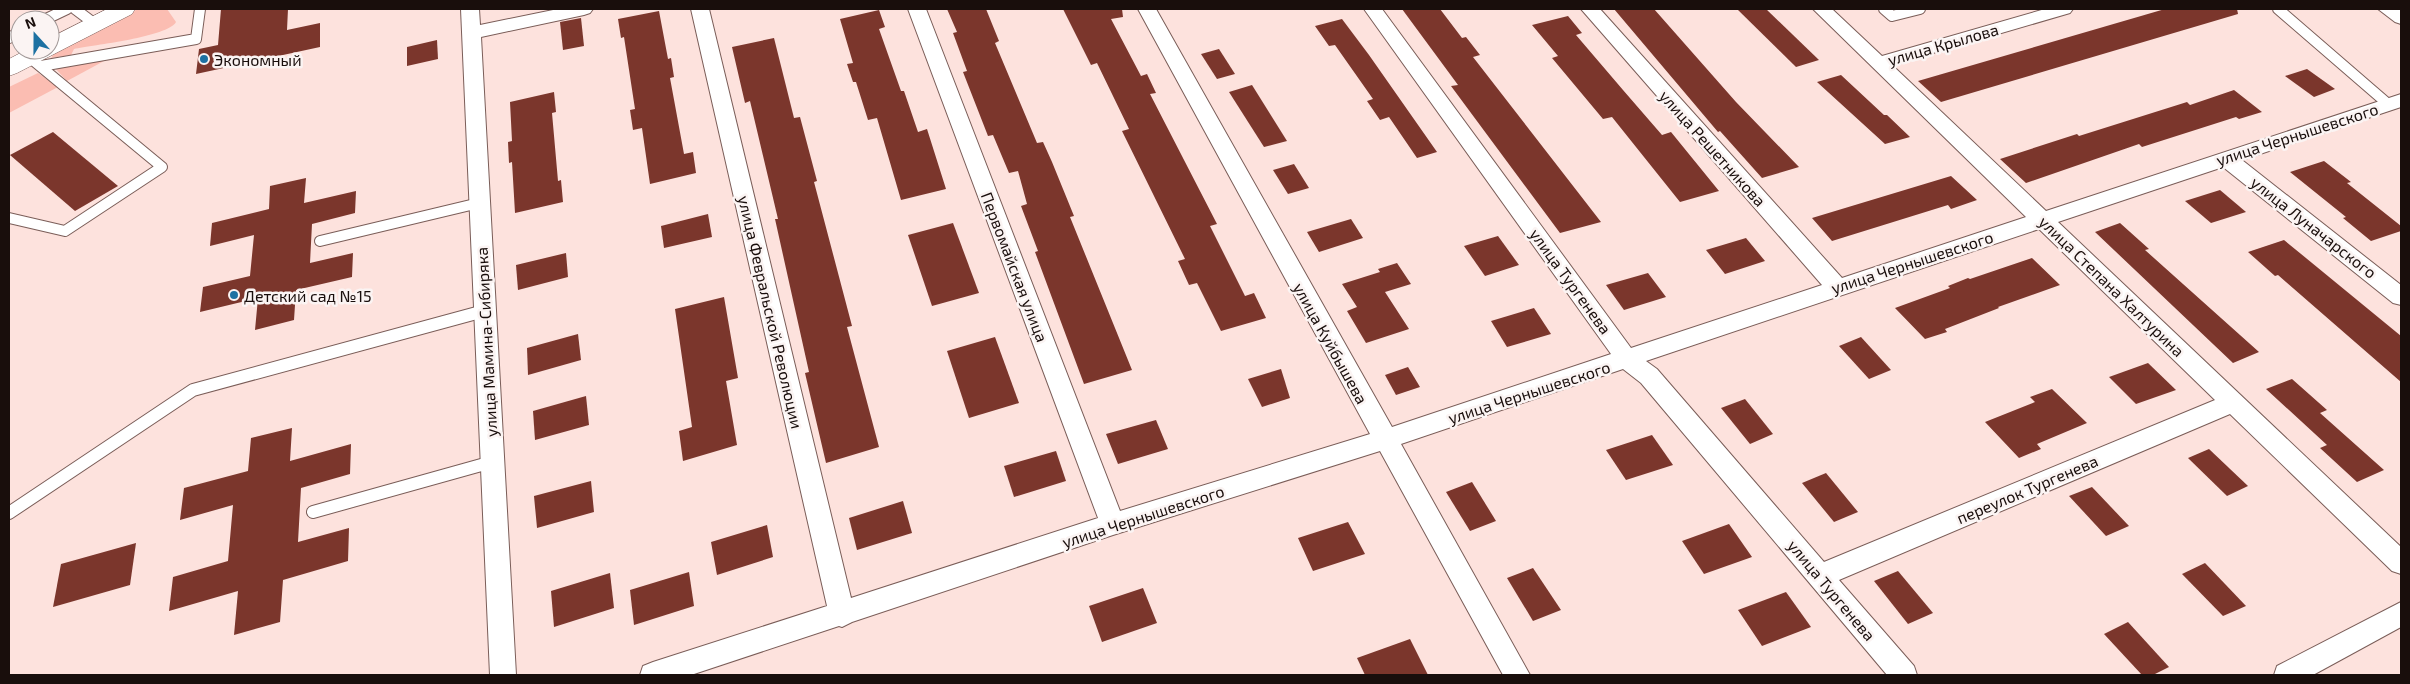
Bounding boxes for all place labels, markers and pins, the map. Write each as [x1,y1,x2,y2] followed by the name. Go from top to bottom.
[214,50,302,69] place label: Экономный
[198,53,210,65] marker: Экономный
[244,286,372,305] place label: Детский сад №15
[228,289,240,301] marker: Детский сад №15

